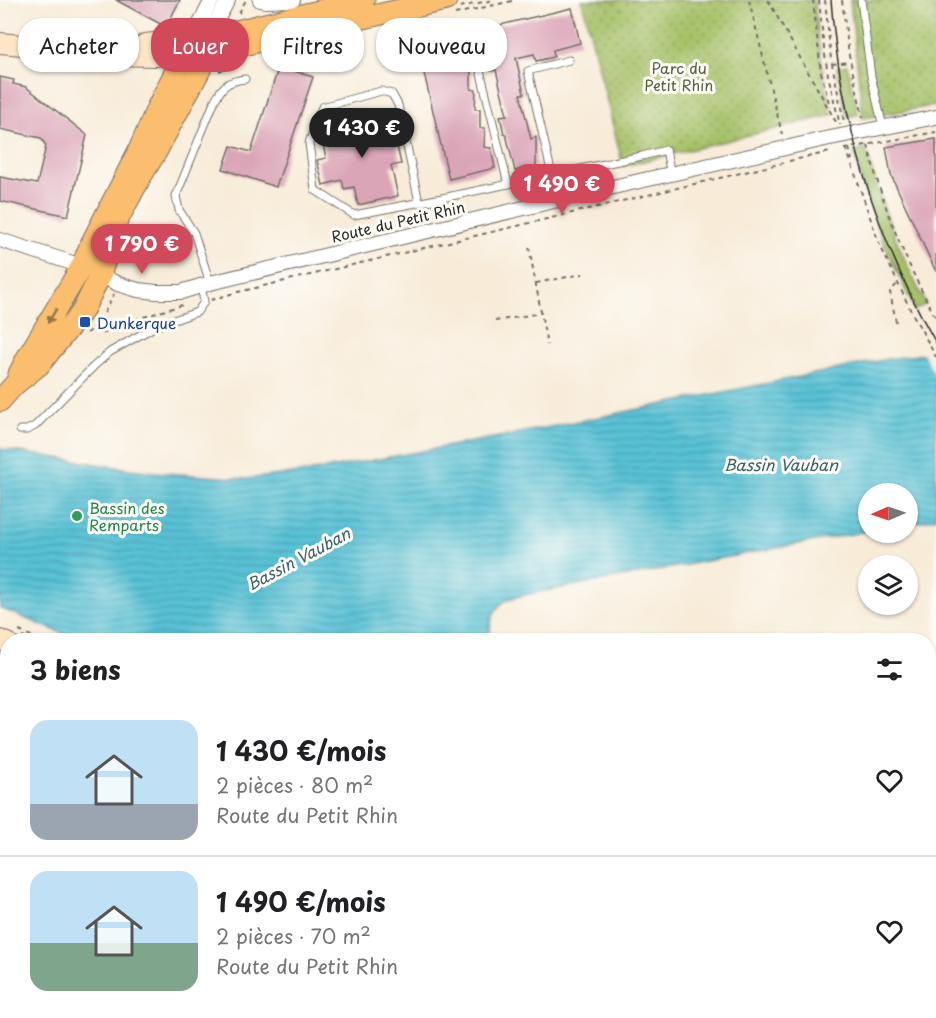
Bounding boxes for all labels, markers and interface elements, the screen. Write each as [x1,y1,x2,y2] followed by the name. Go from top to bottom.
[18,18,139,72] chip: Acheter
[151,18,249,72] chip: Louer
[261,18,364,72] chip: Filtres
[376,18,507,72] chip: Nouveau
[644,56,714,96] park label: Parc du Petit Rhin
[307,108,417,159] pin: 1 430 €
[323,112,401,142] text: 1 430 €
[507,164,617,215] pin: 1 490 €
[524,168,600,198] text: 1 490 €
[329,194,467,248] street label: Route du Petit Rhin
[87,224,197,275] pin: 1 790 €
[105,228,179,258] text: 1 790 €
[47,308,58,324] one-way arrow
[97,311,176,334] place label: Dunkerque
[78,315,92,329] marker: Dunkerque
[724,452,839,476] water label: Bassin Vauban
[858,483,918,543] north arrow
[858,483,918,615] map controls
[89,496,165,536] place label: Bassin des Remparts
[70,509,84,523] marker: Bassin des Remparts
[242,520,355,595] water label: Bassin Vauban
[858,555,918,615] button: layers
[30,650,121,689] text: 3 biens
[873,653,906,686] icon: filters
[216,731,386,770] text: 1 430 €/mois
[78,744,150,816] icon: home
[873,764,906,797] icon: heart
[216,770,373,800] text: 2 pièces · 80 m²
[216,800,399,830] text: Route du Petit Rhin
[216,882,386,921] text: 1 490 €/mois
[78,895,150,967] icon: home
[873,915,906,948] icon: heart
[216,921,371,951] text: 2 pièces · 70 m²
[216,951,399,981] text: Route du Petit Rhin

